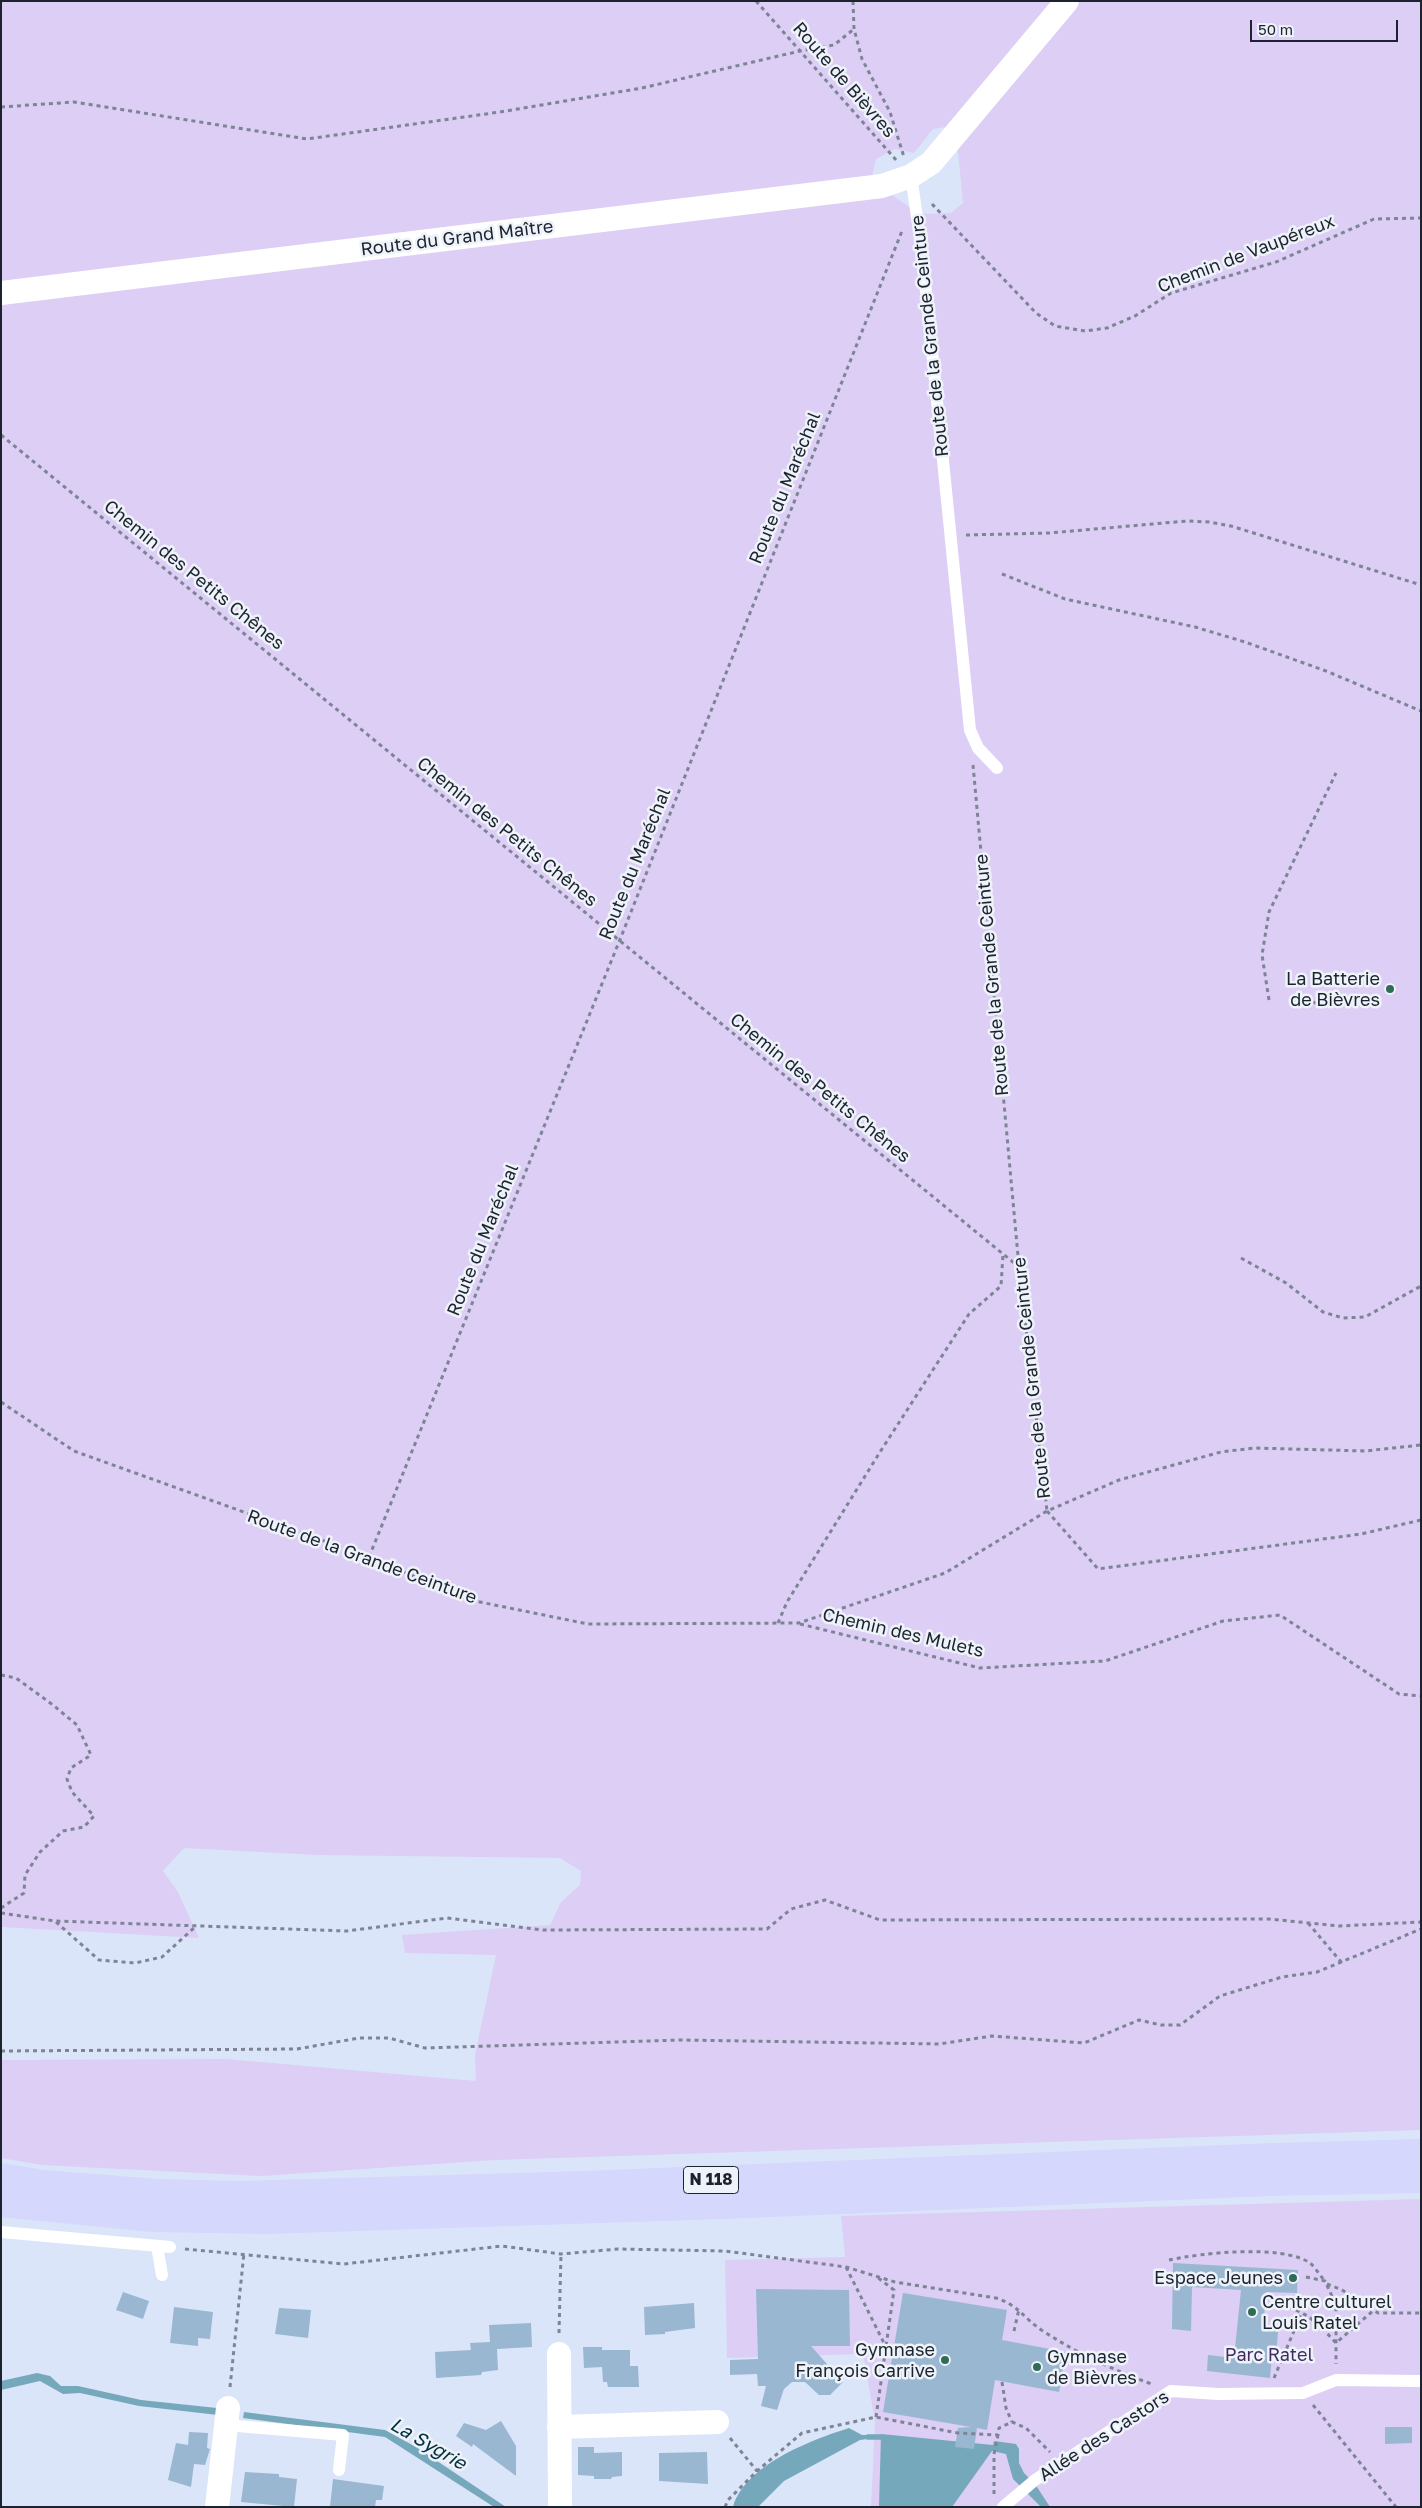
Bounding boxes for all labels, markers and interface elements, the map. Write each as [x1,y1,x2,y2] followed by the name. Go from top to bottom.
[1252,10,1400,42] scale bar
[788,18,900,142] street label: Route de Bièvres
[1258,20,1293,38] text: 50 m
[1155,210,1337,298] street label: Chemin de Vaupéreux
[907,214,953,458] street label: Route de la Grande Ceinture
[360,215,554,261] street label: Route du Grand Maître
[745,409,825,567] street label: Route du Maréchal
[99,496,289,654] street label: Chemin des Petits Chênes
[412,753,602,911] street label: Chemin des Petits Chênes
[595,785,675,943] street label: Route du Maréchal
[971,853,1013,1097] street label: Route de la Grande Ceinture
[1286,968,1380,1011] place label: La Batterie de Bièvres
[1384,983,1396,995] marker: La Batterie de Bièvres
[725,1009,915,1167] street label: Chemin des Petits Chênes
[443,1161,523,1319] street label: Route du Maréchal
[1009,1256,1055,1500] street label: Route de la Grande Ceinture
[244,1505,480,1609] street label: Route de la Grande Ceinture
[820,1604,986,1662] street label: Chemin des Mulets
[684,2166,738,2194] road number: N 118
[1154,2267,1283,2289] place label: Espace Jeunes
[1287,2272,1299,2284] marker: Espace Jeunes
[1262,2291,1392,2334] place label: Centre culturel Louis Ratel
[1246,2306,1258,2318] marker: Centre culturel Louis Ratel
[795,2339,935,2382] place label: Gymnase François Carrive
[1225,2344,1313,2366] park label: Parc Ratel
[1047,2346,1137,2388] place label: Gymnase de Bièvres
[939,2354,951,2366] marker: Gymnase François Carrive
[1031,2361,1043,2373] marker: Gymnase de Bièvres
[1035,2386,1173,2486] street label: Allée des Castors
[386,2413,470,2475] water label: La Sygrie

